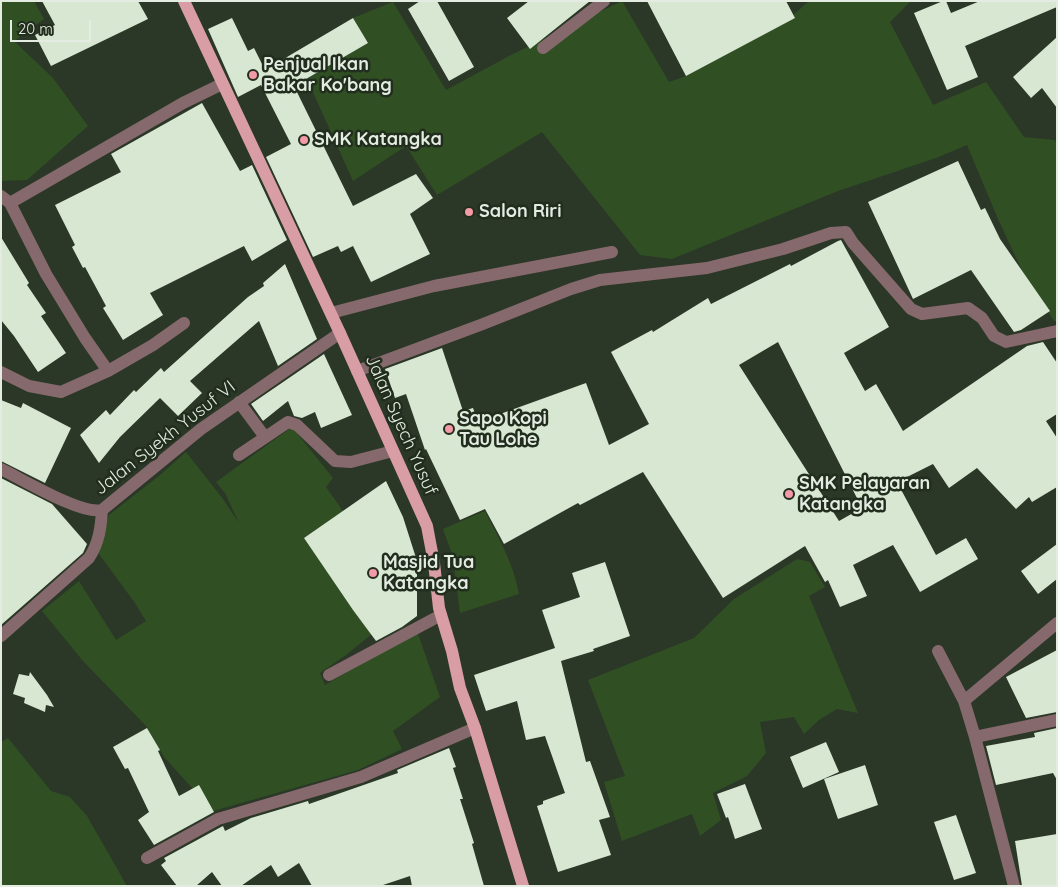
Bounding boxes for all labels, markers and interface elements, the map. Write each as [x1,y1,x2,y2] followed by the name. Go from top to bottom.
[12,10,94,42] scale bar
[18,19,53,38] text: 20 m
[263,54,392,96] place label: Penjual Ikan Bakar Ko'bang
[247,69,259,81] marker: Penjual Ikan Bakar Ko'bang
[314,129,442,151] place label: SMK Katangka
[298,134,310,146] marker: SMK Katangka
[479,201,561,223] place label: Salon Riri
[463,206,475,218] marker: Salon Riri
[360,351,442,499] street label: Jalan Syech Yusuf
[90,376,240,500] street label: Jalan Syekh Yusuf VI
[459,408,547,450] place label: Sapo Kopi Tau Lohe
[443,423,455,435] marker: Sapo Kopi Tau Lohe
[799,473,930,516] place label: SMK Pelayaran Katangka
[783,488,795,500] marker: SMK Pelayaran Katangka
[383,552,474,594] place label: Masjid Tua Katangka
[367,567,379,579] marker: Masjid Tua Katangka

